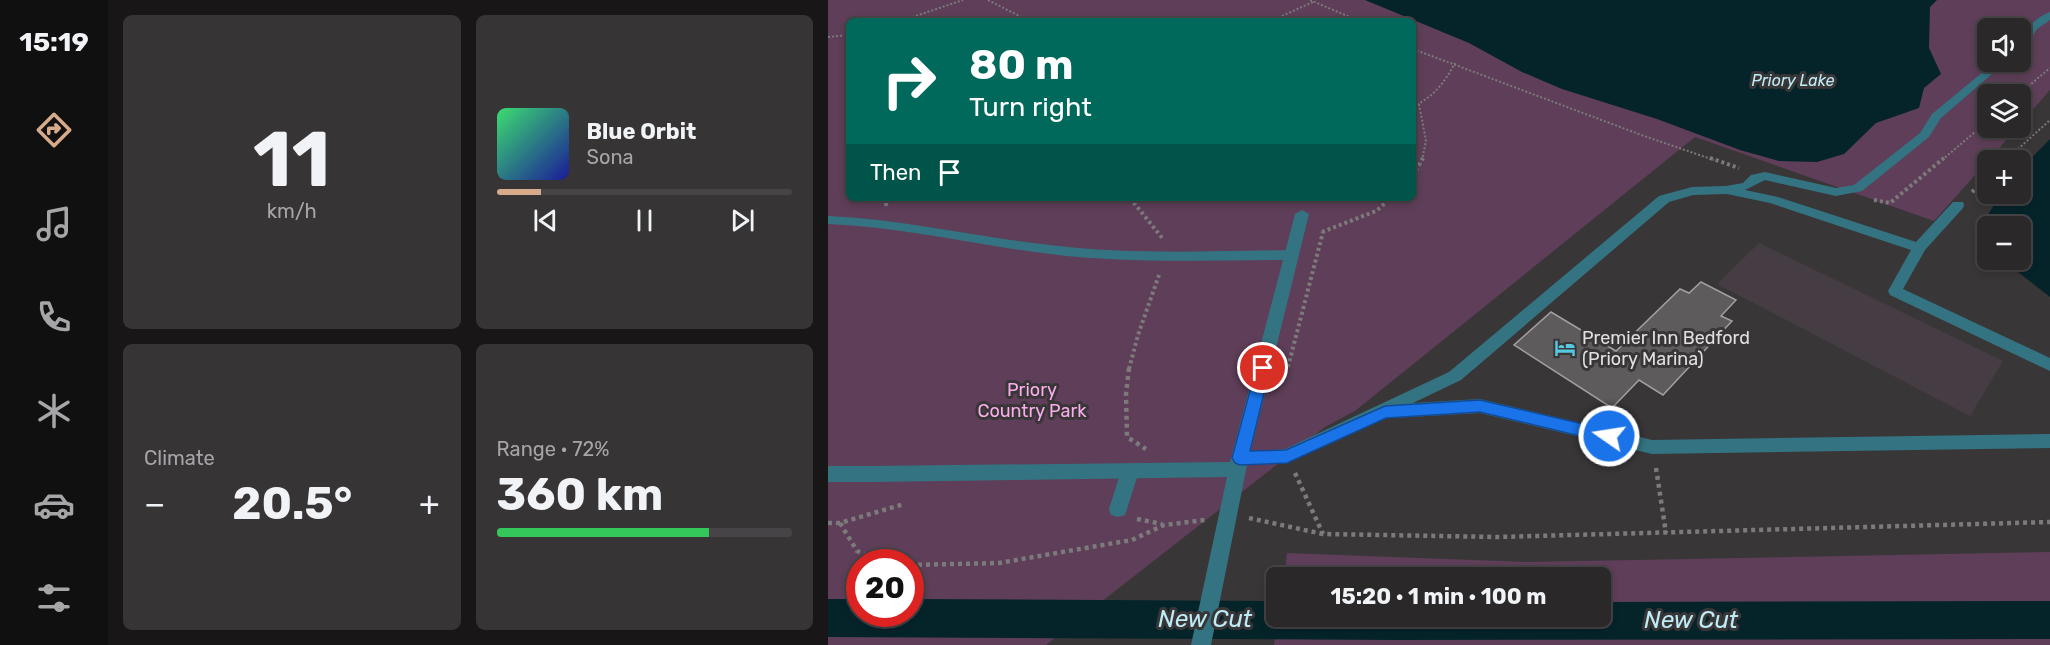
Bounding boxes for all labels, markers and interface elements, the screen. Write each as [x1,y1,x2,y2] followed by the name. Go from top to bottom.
[1977,18,2031,270] map controls
[1977,18,2031,72] button: sound
[19,26,89,58] text: 15:19
[969,40,1073,90] text: 80 m
[870,42,948,120] icon: right
[1751,71,1835,90] water label: Priory Lake
[1977,84,2031,138] button: layers
[969,91,1092,123] text: Turn right
[33,109,75,151] icon: directions
[253,113,331,206] text: 11
[587,118,696,145] text: Blue Orbit
[587,145,634,169] text: Sona
[1977,150,2031,204] button: +
[933,156,966,189] icon: arrive
[870,159,921,186] text: Then
[267,199,317,223] text: km/h
[33,203,75,245] icon: music
[529,204,562,237] icon: previous
[628,204,661,237] icon: pause
[726,204,759,237] icon: next
[1977,216,2031,270] button: −
[33,296,75,338] icon: phone
[1582,327,1750,370] place label: Premier Inn Bedford (Priory Marina)
[1553,336,1577,360] hotel icon: Premier Inn Bedford (Priory Marina)
[1237,342,1288,393] pin
[1246,351,1279,384] icon: arrive
[977,379,1087,422] park label: Priory Country Park
[33,390,75,432] icon: climate
[1577,404,1641,468] position arrow
[497,437,610,461] text: Range · 72%
[144,446,215,470] text: Climate
[497,468,663,521] text: 360 km
[232,477,352,530] text: 20.5°
[33,484,75,526] icon: car
[144,484,165,523] text: −
[419,484,439,523] text: +
[846,549,924,627] speed limit sign: 20
[33,577,75,619] icon: filters
[1331,583,1547,610] text: 15:20 · 1 min · 100 m
[1158,605,1253,633] water label: New Cut
[1644,606,1739,634] water label: New Cut

